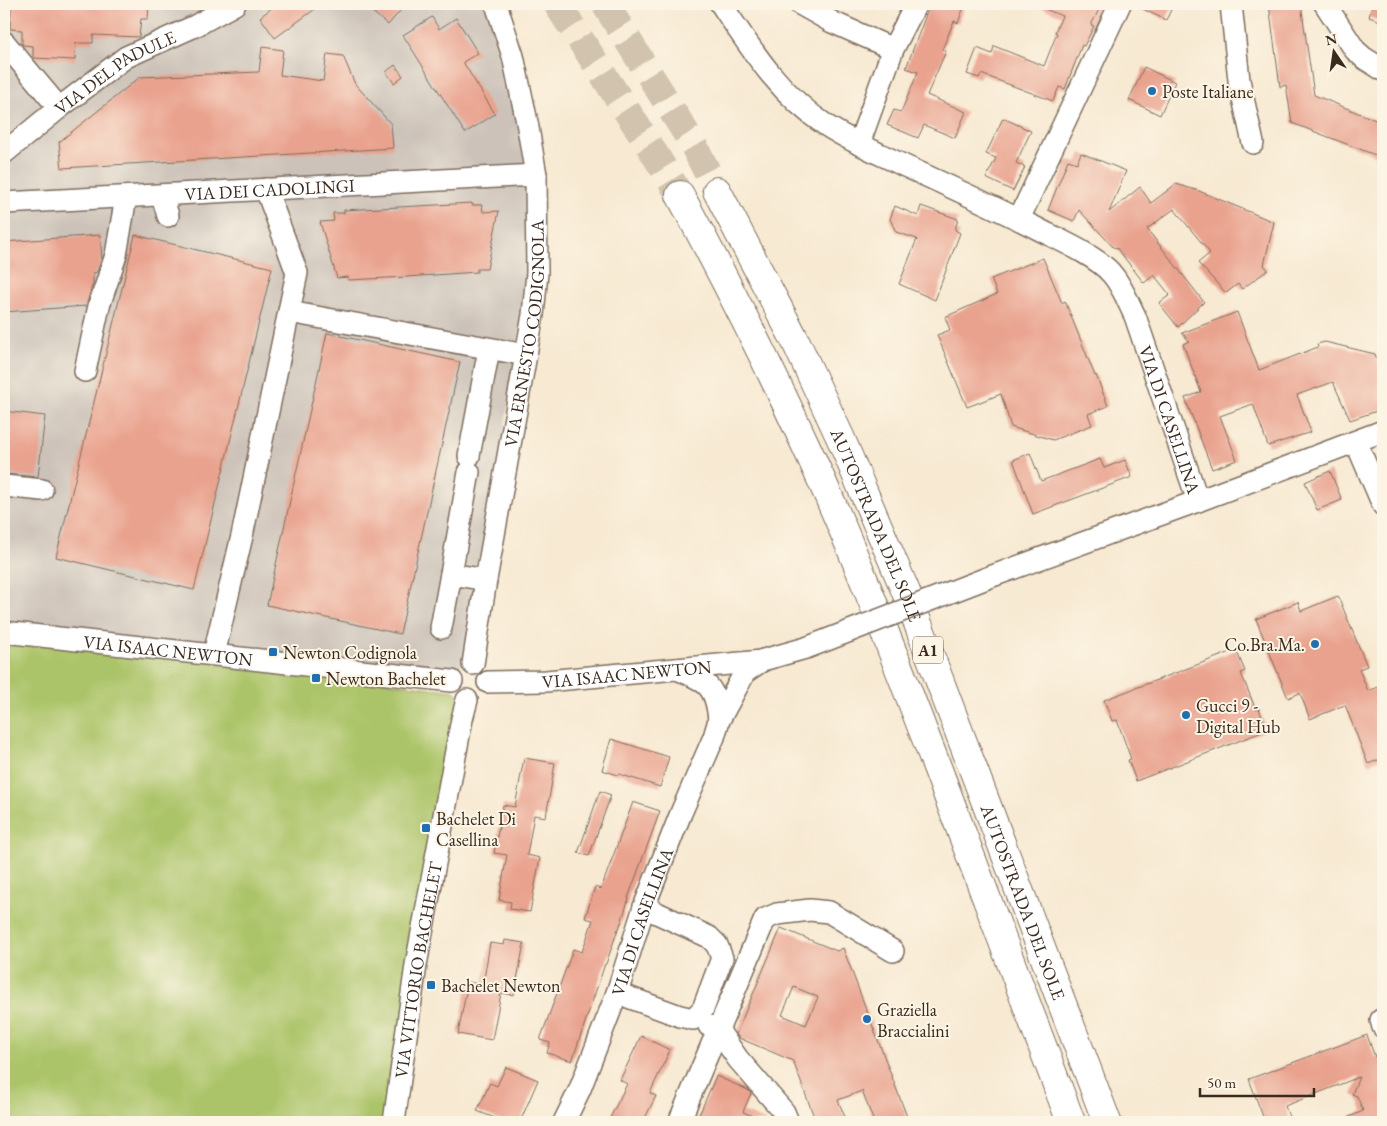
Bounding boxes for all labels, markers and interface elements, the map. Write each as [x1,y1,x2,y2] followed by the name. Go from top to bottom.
[49,25,179,119] street label: VIA DEL PADULE
[1310,28,1360,78] north arrow
[1324,29,1339,49] text: N
[1162,80,1253,103] place label: Poste Italiane
[1146,85,1158,97] marker: Poste Italiane
[184,173,355,205] street label: VIA DEI CADOLINGI
[498,219,549,449] street label: VIA ERNESTO CODIGNOLA
[1134,342,1206,497] street label: VIA DI CASELLINA
[825,423,927,624] street label: AUTOSTRADA DEL SOLE
[82,629,255,671] street label: VIA ISAAC NEWTON
[1225,633,1305,656] place label: Co.Bra.Ma.
[913,636,943,664] road number: A1
[1309,638,1321,650] marker: Co.Bra.Ma.
[283,641,418,664] place label: Newton Codignola
[267,646,279,658] marker: Newton Codignola
[541,654,713,693] street label: VIA ISAAC NEWTON
[326,667,446,690] place label: Newton Bachelet
[310,672,322,684] marker: Newton Bachelet
[1196,694,1280,738] place label: Gucci 9 - Digital Hub
[1180,709,1192,721] marker: Gucci 9 - Digital Hub
[976,800,1071,1003] street label: AUTOSTRADA DEL SOLE
[436,807,517,851] place label: Bachelet Di Casellina
[420,822,432,834] marker: Bachelet Di Casellina
[605,844,678,999] street label: VIA DI CASELLINA
[389,859,447,1080] street label: VIA VITTORIO BACHELET
[441,974,561,997] place label: Bachelet Newton
[425,979,437,991] marker: Bachelet Newton
[877,998,950,1042] place label: Graziella Braccialini
[861,1013,873,1025] marker: Graziella Braccialini
[1200,1066,1313,1098] scale bar
[1207,1073,1236,1092] text: 50 m

